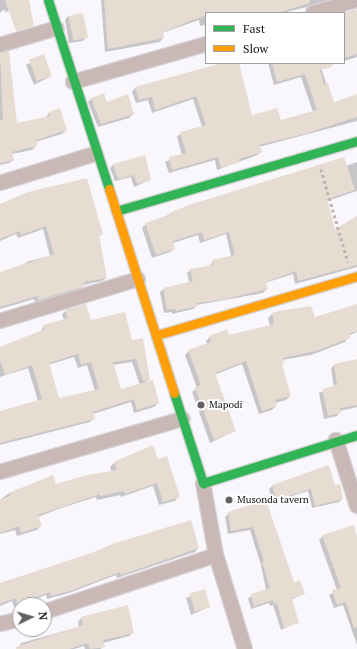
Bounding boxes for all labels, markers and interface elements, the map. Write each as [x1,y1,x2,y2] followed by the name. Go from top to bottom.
[205,12,345,64] legend
[243,21,265,36] text: Fast
[243,41,268,56] text: Slow
[209,399,242,411] place label: Mapodi
[196,400,206,410] marker: Mapodi
[237,494,309,506] place label: Musonda tavern
[224,495,234,505] marker: Musonda tavern
[12,597,52,637] north arrow
[36,611,50,621] text: N

